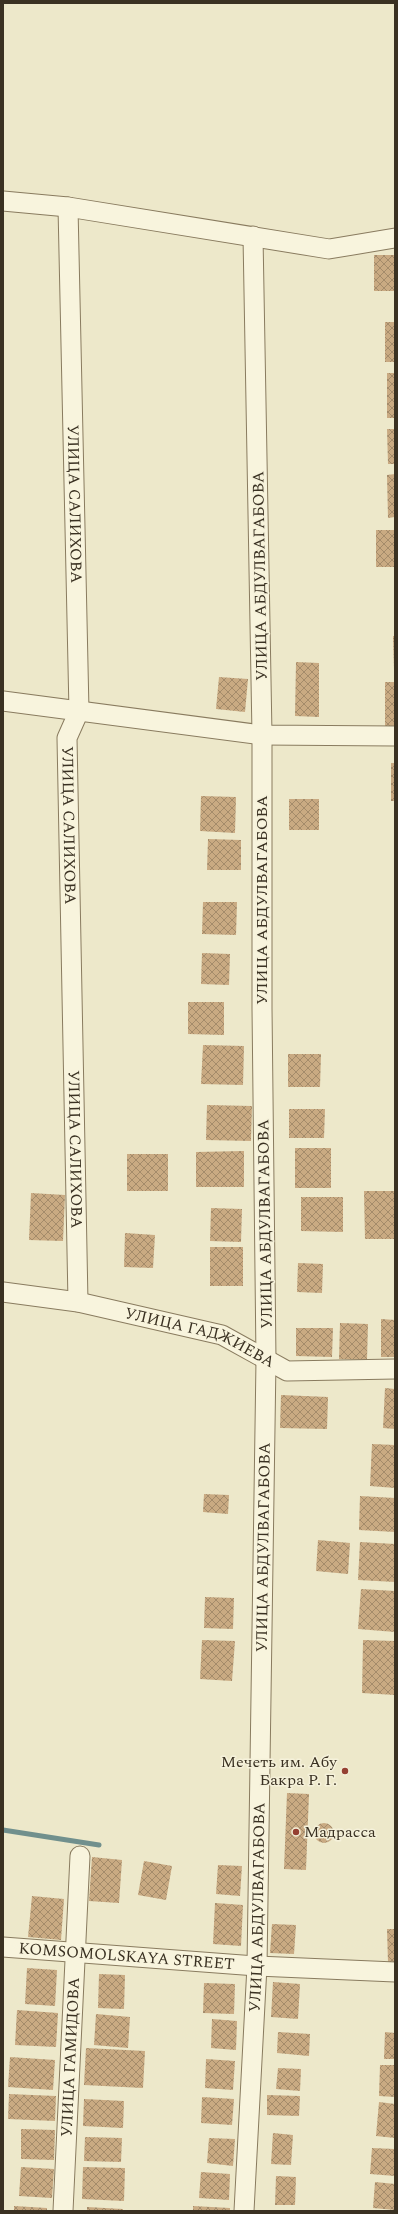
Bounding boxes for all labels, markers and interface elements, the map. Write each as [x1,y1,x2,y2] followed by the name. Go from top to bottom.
[61,424,88,583] street label: УЛИЦА САЛИХОВА
[246,471,274,681] street label: УЛИЦА АБДУЛВАГАБОВА
[55,746,82,905] street label: УЛИЦА САЛИХОВА
[250,795,274,1005] street label: УЛИЦА АБДУЛВАГАБОВА
[61,1070,89,1229] street label: УЛИЦА САЛИХОВА
[251,1119,279,1329] street label: УЛИЦА АБДУЛВАГАБОВА
[122,1301,279,1374] street label: УЛИЦА ГАДЖИЕВА
[250,1442,277,1652] street label: УЛИЦА АБДУЛВАГАБОВА
[221,1750,338,1792] place label: Мечеть им. Абу Бакра Р. Г.
[340,1766,350,1776] marker: Мечеть им. Абу Бакра Р. Г.
[243,1802,271,2013] street label: УЛИЦА АБДУЛВАГАБОВА
[304,1820,376,1844] place label: Мадрасса
[291,1827,301,1837] marker: Мадрасса
[18,1936,236,1976] street label: KOMSOMOLSKAYA STREET
[55,1977,86,2138] street label: УЛИЦА ГАМИДОВА

